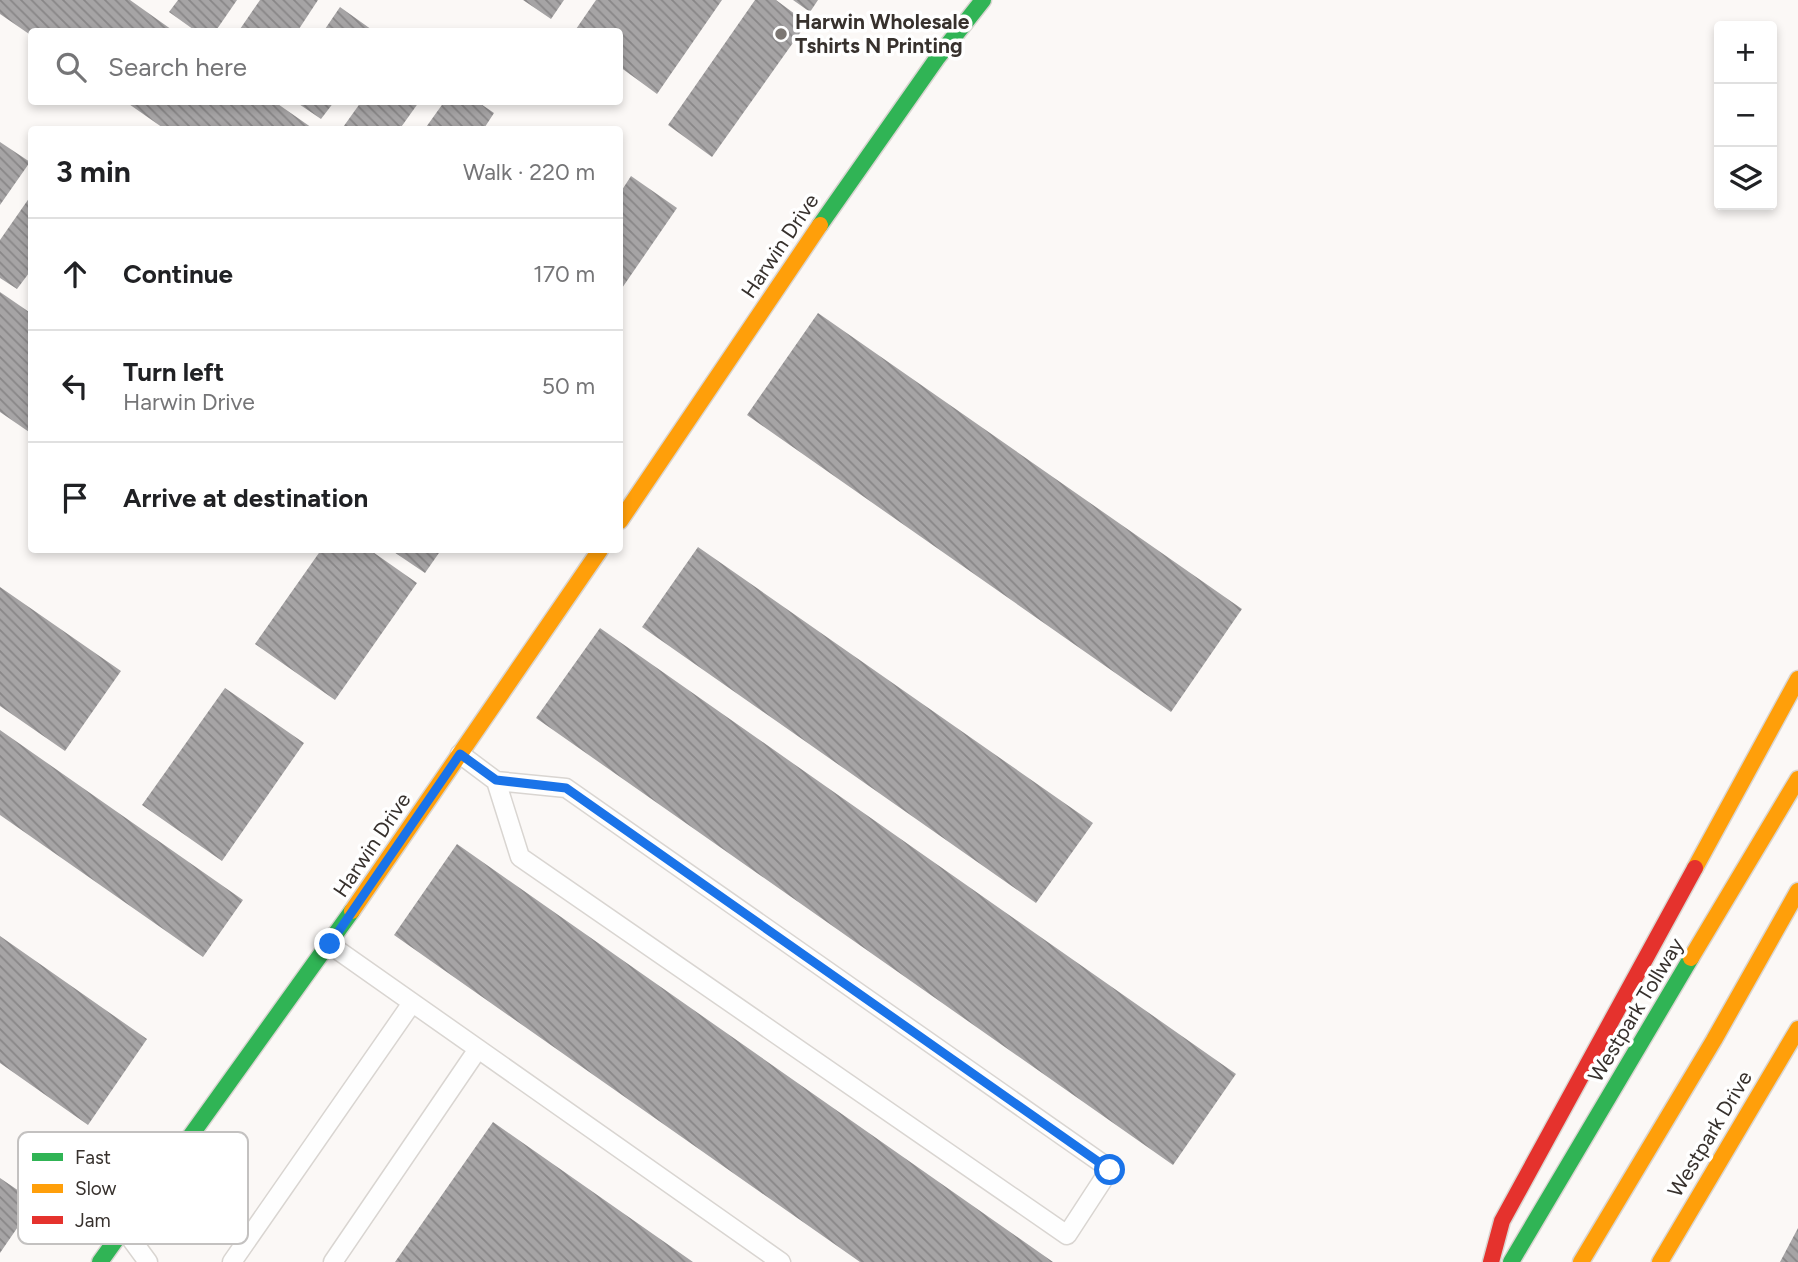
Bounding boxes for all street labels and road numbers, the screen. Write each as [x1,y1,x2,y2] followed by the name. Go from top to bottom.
[736,189,824,303] street label: Harwin Drive
[328,788,416,902] street label: Harwin Drive
[1583,933,1688,1086] street label: Westpark Tollway
[1662,1066,1757,1201] street label: Westpark Drive

